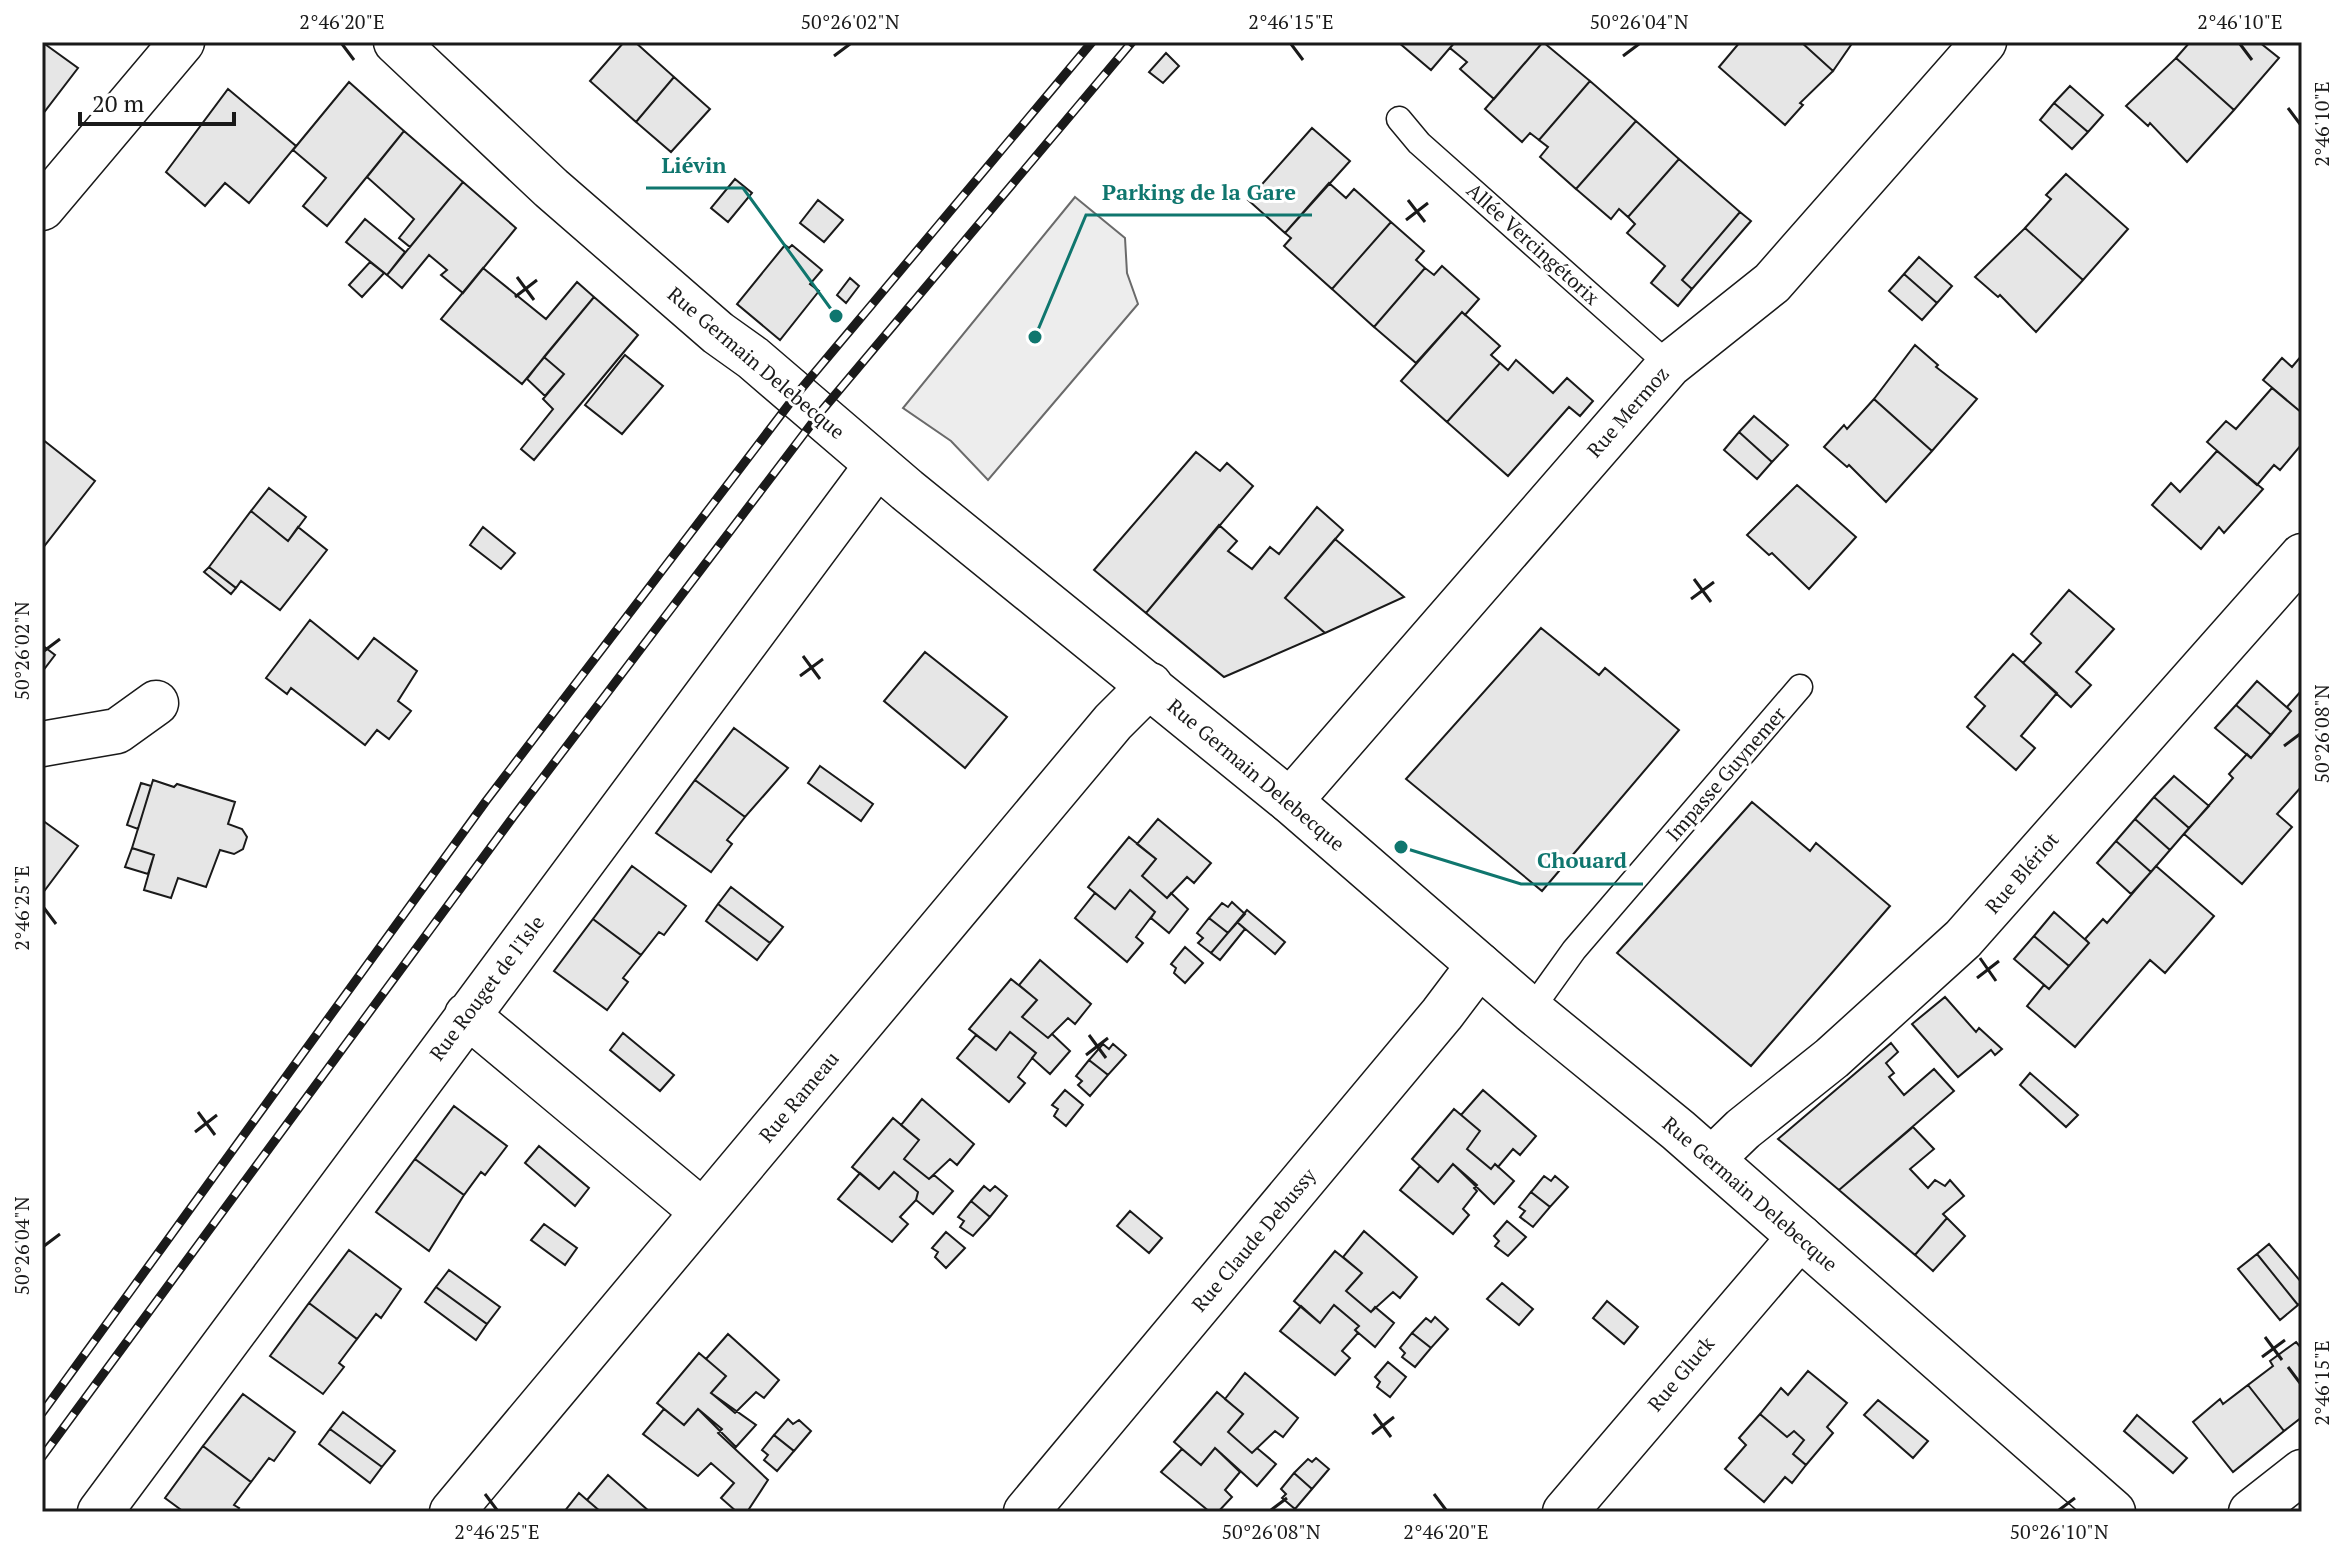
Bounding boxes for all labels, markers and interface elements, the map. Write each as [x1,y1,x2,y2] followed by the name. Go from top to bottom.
[299,8,385,35] text: 2°46'20"E
[800,8,900,35] text: 50°26'02"N
[1248,8,1334,35] text: 2°46'15"E
[1589,8,1689,35] text: 50°26'04"N
[2197,8,2283,35] text: 2°46'10"E
[80,76,234,126] scale bar
[2308,81,2335,167] text: 2°46'10"E
[92,87,144,119] text: 20 m
[646,142,743,188] callout: Liévin
[662,150,726,179] text: Liévin
[1086,169,1312,215] callout: Parking de la Gare
[1102,177,1296,206] text: Parking de la Gare
[1461,177,1606,311] street label: Allée Vercingétorix
[662,280,851,445] street label: Rue Germain Delebecque
[1581,361,1675,463] street label: Rue Mermoz
[8,601,35,701] text: 50°26'02"N
[2308,684,2335,784] text: 50°26'08"N
[1162,692,1351,857] street label: Rue Germain Delebecque
[1660,700,1792,847] street label: Impasse Guynemer
[1979,826,2065,919] street label: Rue Blériot
[1521,838,1643,884] callout: Chouard
[1537,845,1627,874] text: Chouard
[8,865,35,951] text: 2°46'25"E
[423,910,550,1066] street label: Rue Rouget de l'Isle
[753,1046,845,1148] street label: Rue Rameau
[1657,1110,1844,1277] street label: Rue Germain Delebecque
[1186,1162,1322,1317] street label: Rue Claude Debussy
[8,1196,35,1296] text: 50°26'04"N
[1641,1330,1720,1417] street label: Rue Gluck
[2308,1340,2335,1426] text: 2°46'15"E
[454,1518,540,1545] text: 2°46'25"E
[1221,1518,1321,1545] text: 50°26'08"N
[1403,1518,1489,1545] text: 2°46'20"E
[2009,1518,2109,1545] text: 50°26'10"N

